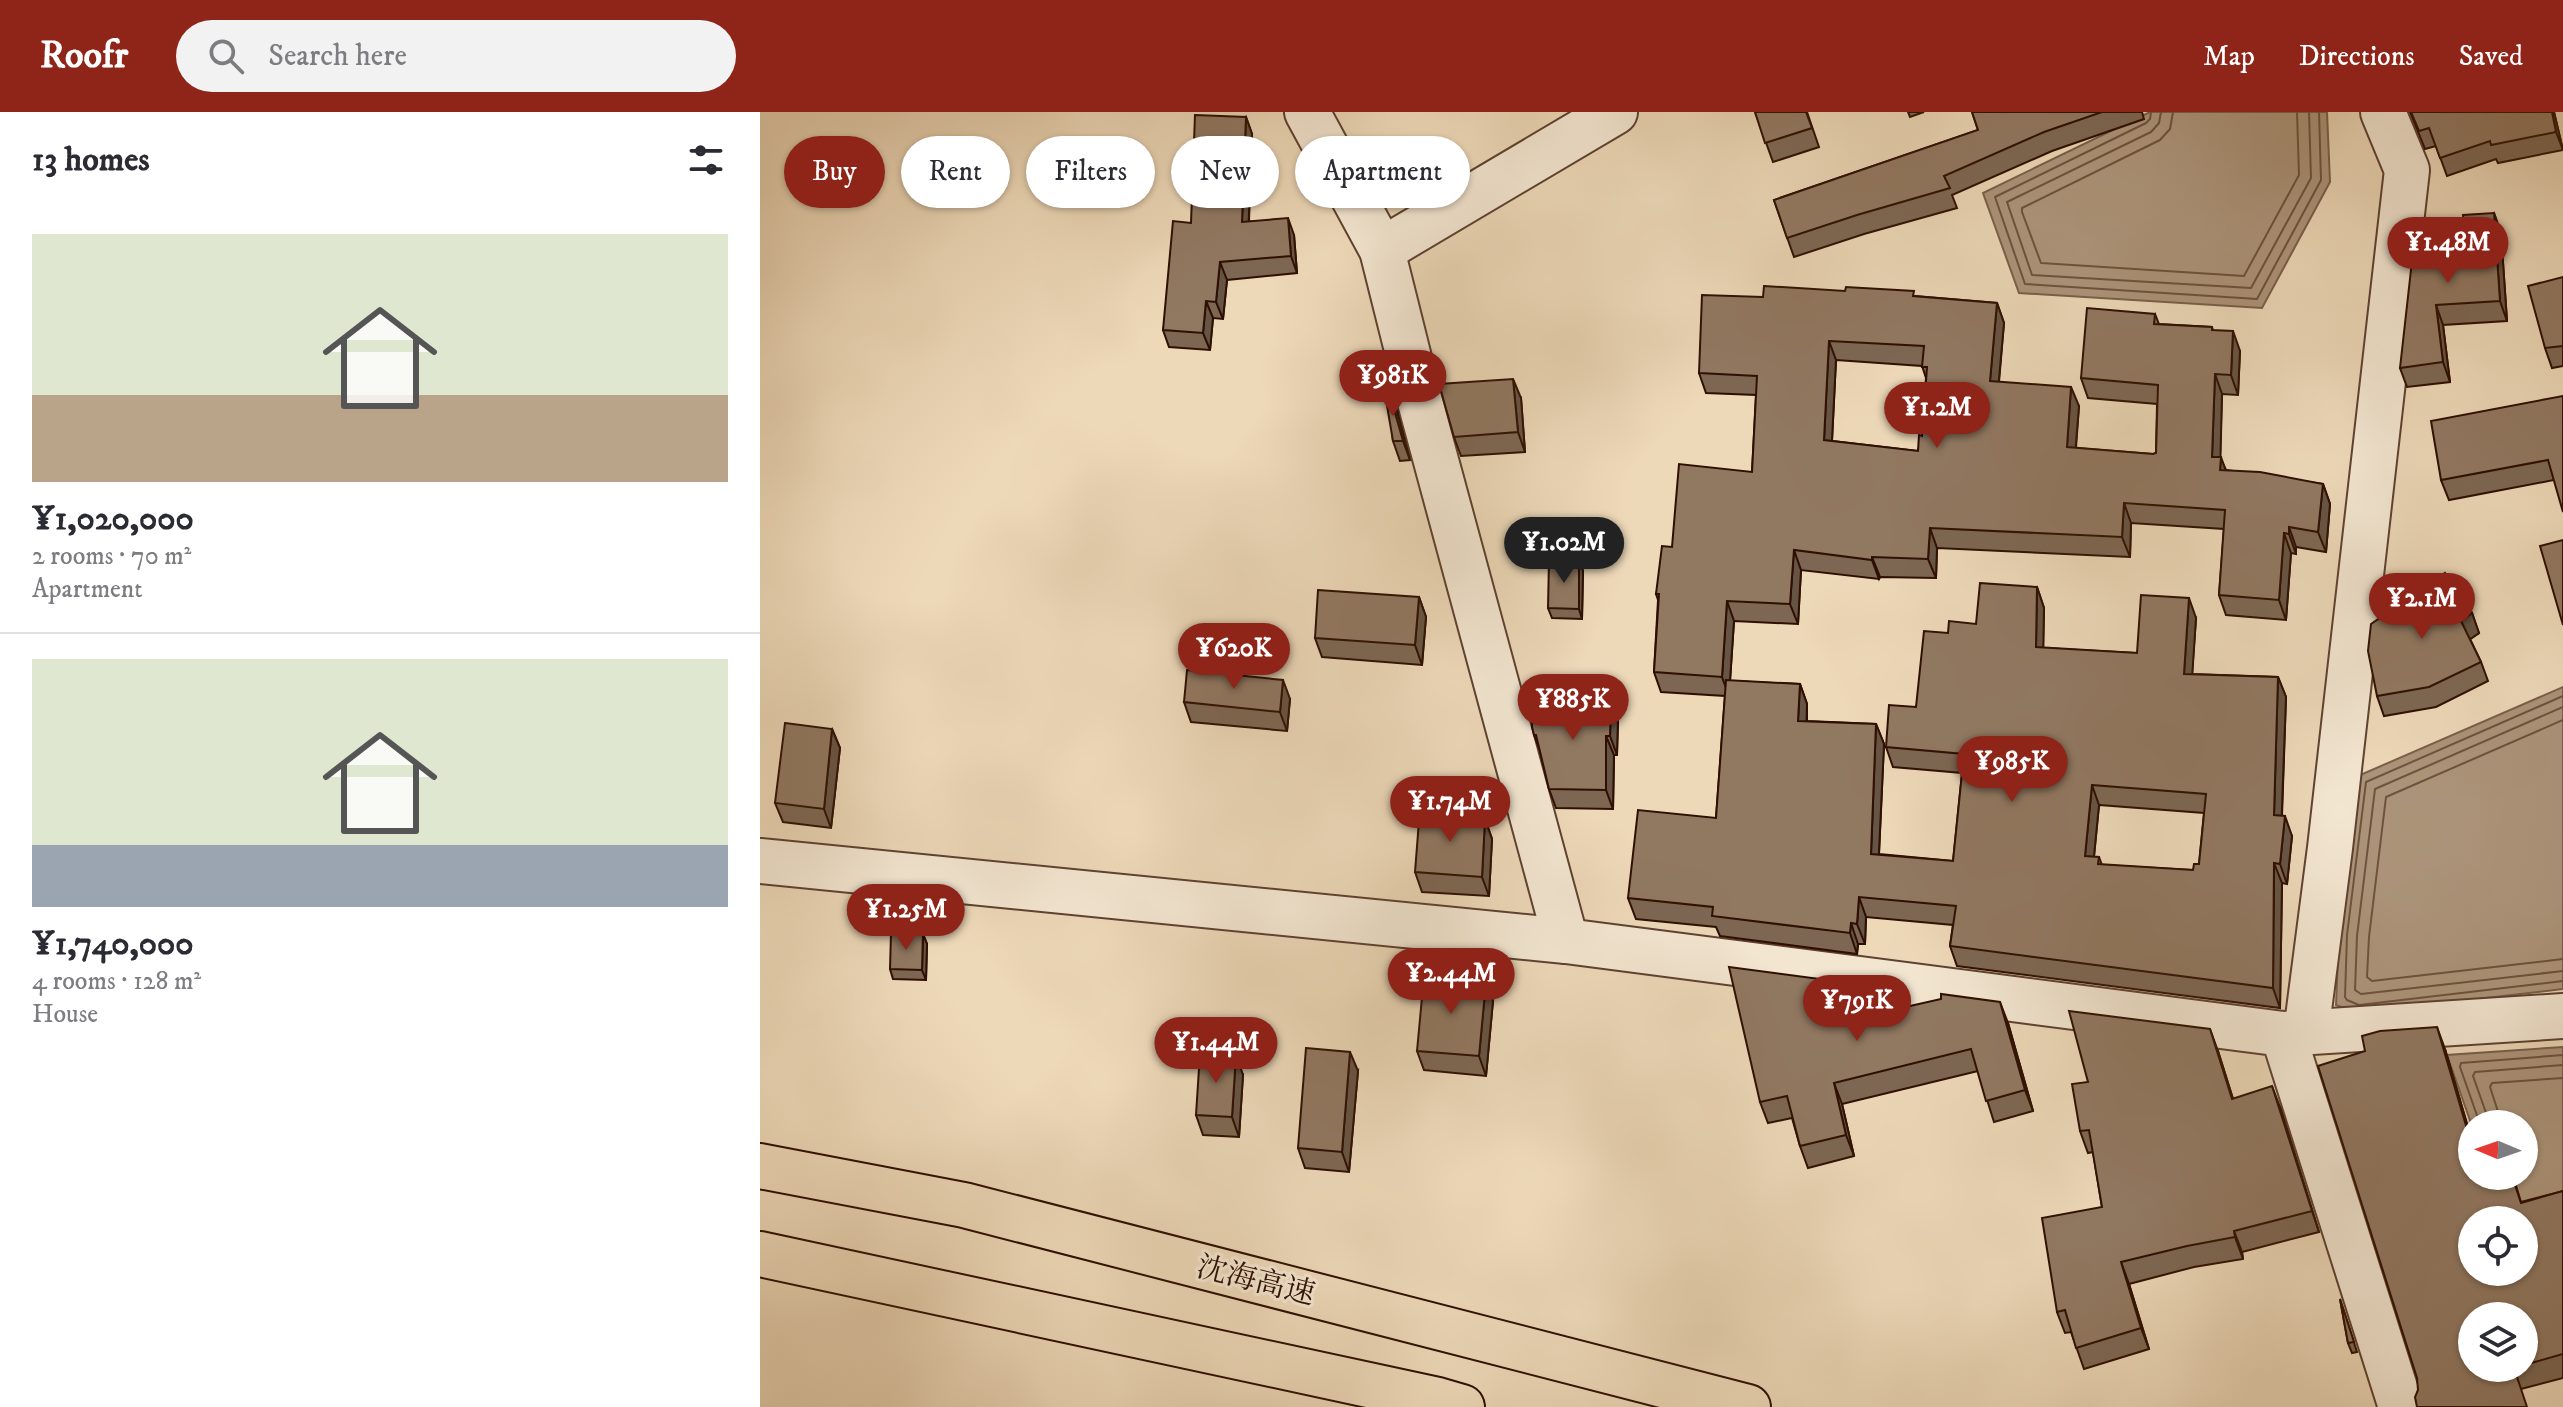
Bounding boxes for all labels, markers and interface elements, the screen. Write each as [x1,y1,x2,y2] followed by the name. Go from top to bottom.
[176,20,736,92] search box
[40,32,128,80] text: Roofr
[204,34,248,78] icon: search
[268,38,407,75] text: Search here
[2203,39,2255,74] text: Map
[2299,39,2415,74] text: Directions
[2459,39,2523,74] text: Saved
[784,136,885,208] chip: Buy
[901,136,1010,208] chip: Rent
[1026,136,1155,208] chip: Filters
[1171,136,1279,208] chip: New
[1295,136,1470,208] chip: Apartment
[684,138,728,182] icon: filters
[32,139,150,181] text: 13 homes
[2383,217,2513,285] pin: ¥1.48M
[2405,226,2491,259] text: ¥1.48M
[308,286,452,430] icon: home
[1337,350,1449,418] pin: ¥981K
[1357,359,1429,392] text: ¥981K
[1881,382,1993,450] pin: ¥1.2M
[1902,391,1972,424] text: ¥1.2M
[32,498,194,540] text: ¥1,020,000
[1499,517,1629,585] pin: ¥1.02M
[1522,526,1606,559] text: ¥1.02M
[32,540,191,573] text: 2 rooms · 70 m²
[32,573,143,606] text: Apartment
[2366,573,2478,641] pin: ¥2.1M
[2387,582,2457,615] text: ¥2.1M
[1178,623,1290,691] pin: ¥620K
[1196,632,1272,665] text: ¥620K
[1517,674,1629,742] pin: ¥885K
[1536,683,1610,716] text: ¥885K
[308,711,452,855] icon: home
[1956,736,2068,804] pin: ¥985K
[1975,745,2049,778] text: ¥985K
[1385,776,1515,844] pin: ¥1.74M
[1408,785,1492,818] text: ¥1.74M
[841,884,971,952] pin: ¥1.25M
[865,893,947,926] text: ¥1.25M
[32,923,194,965] text: ¥1,740,000
[1386,948,1516,1016] pin: ¥2.44M
[1406,957,1496,990] text: ¥2.44M
[32,965,201,998] text: 4 rooms · 128 m²
[1801,975,1913,1043] pin: ¥791K
[1821,984,1893,1017] text: ¥791K
[32,998,98,1031] text: House
[1151,1017,1281,1085] pin: ¥1.44M
[1172,1026,1260,1059] text: ¥1.44M
[2458,1110,2538,1190] north arrow
[2458,1110,2538,1382] map controls
[2458,1206,2538,1286] button: locate
[1193,1249,1318,1314] street label: 沈海高速
[2458,1302,2538,1382] button: layers

